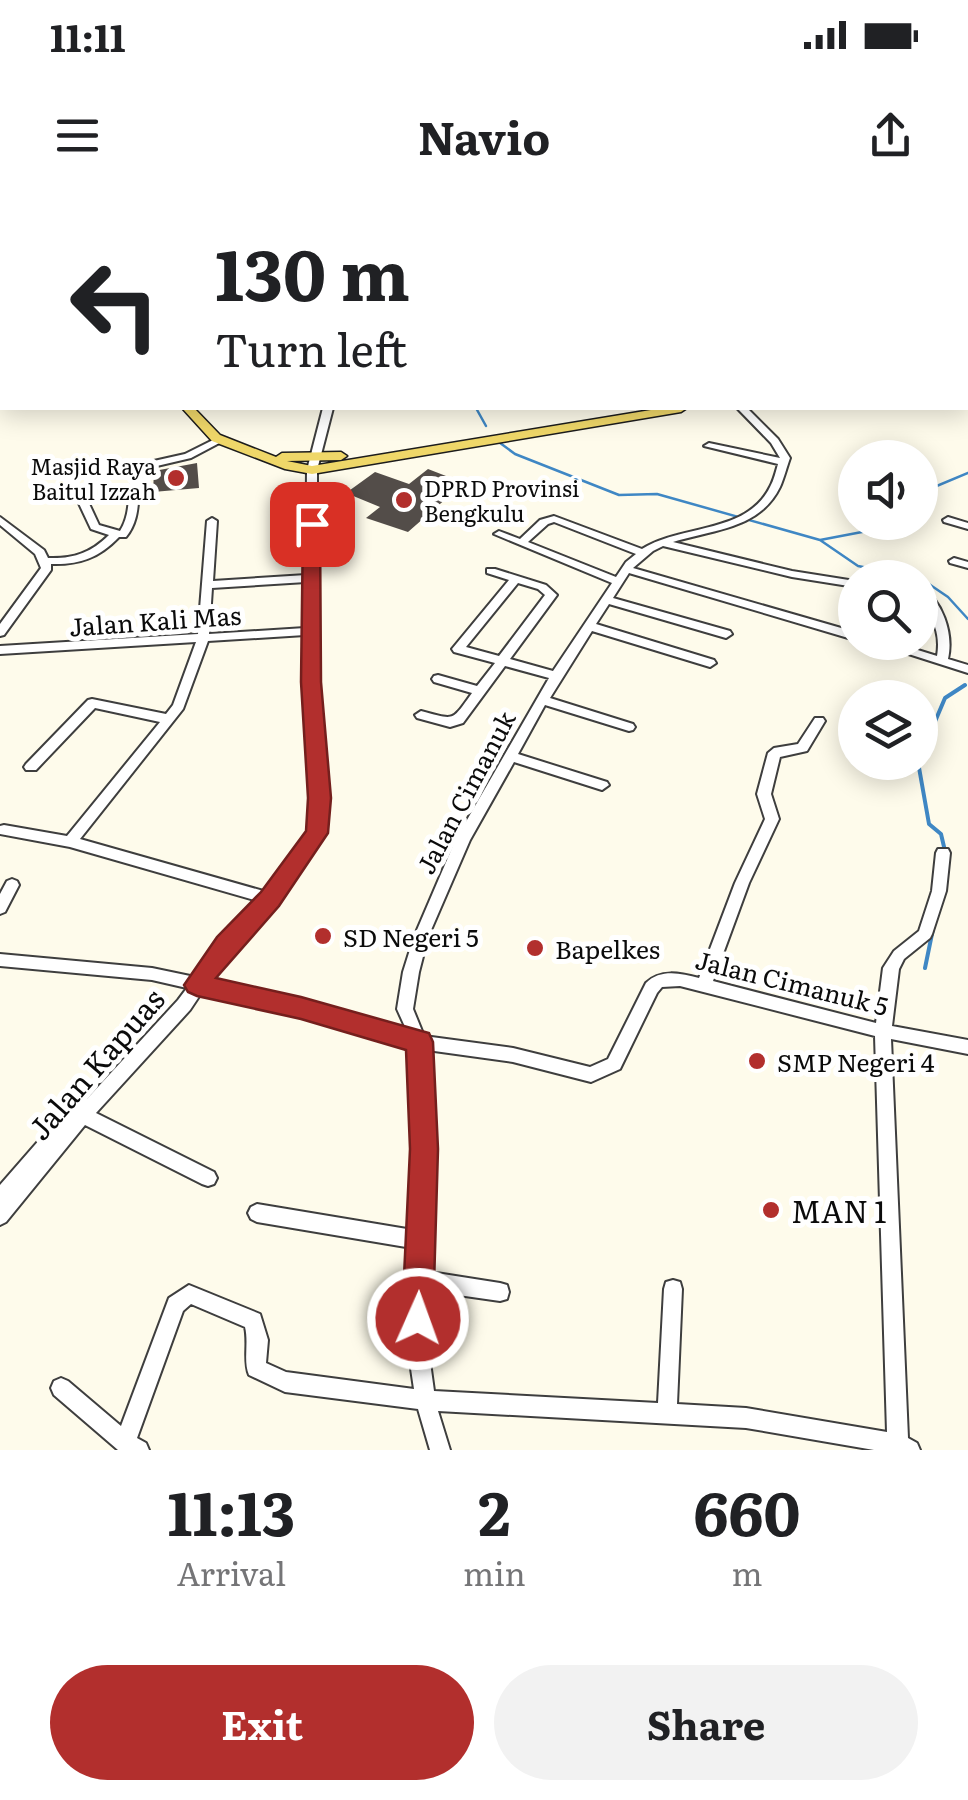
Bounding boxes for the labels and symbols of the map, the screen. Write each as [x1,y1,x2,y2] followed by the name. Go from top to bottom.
[30,449,156,507] place label: Masjid Raya Baitul Izzah
[165,467,187,489] marker: Masjid Raya Baitul Izzah
[424,471,579,529] place label: DPRD Provinsi Bengkulu
[270,482,355,567] pin
[393,489,415,511] marker: DPRD Provinsi Bengkulu
[68,596,242,644] street label: Jalan Kali Mas
[406,703,524,880] street label: Jalan Cimanuk
[343,918,479,955] place label: SD Negeri 5
[312,925,334,947] marker: SD Negeri 5
[555,930,660,967] place label: Bapelkes
[524,937,546,959] marker: Bapelkes
[692,940,892,1024] street label: Jalan Cimanuk 5
[17,978,173,1148] street label: Jalan Kapuas
[777,1043,935,1080] place label: SMP Negeri 4
[746,1050,768,1072] marker: SMP Negeri 4
[791,1188,886,1232] place label: MAN 1
[760,1199,782,1221] marker: MAN 1
[366,1267,470,1371] position arrow

